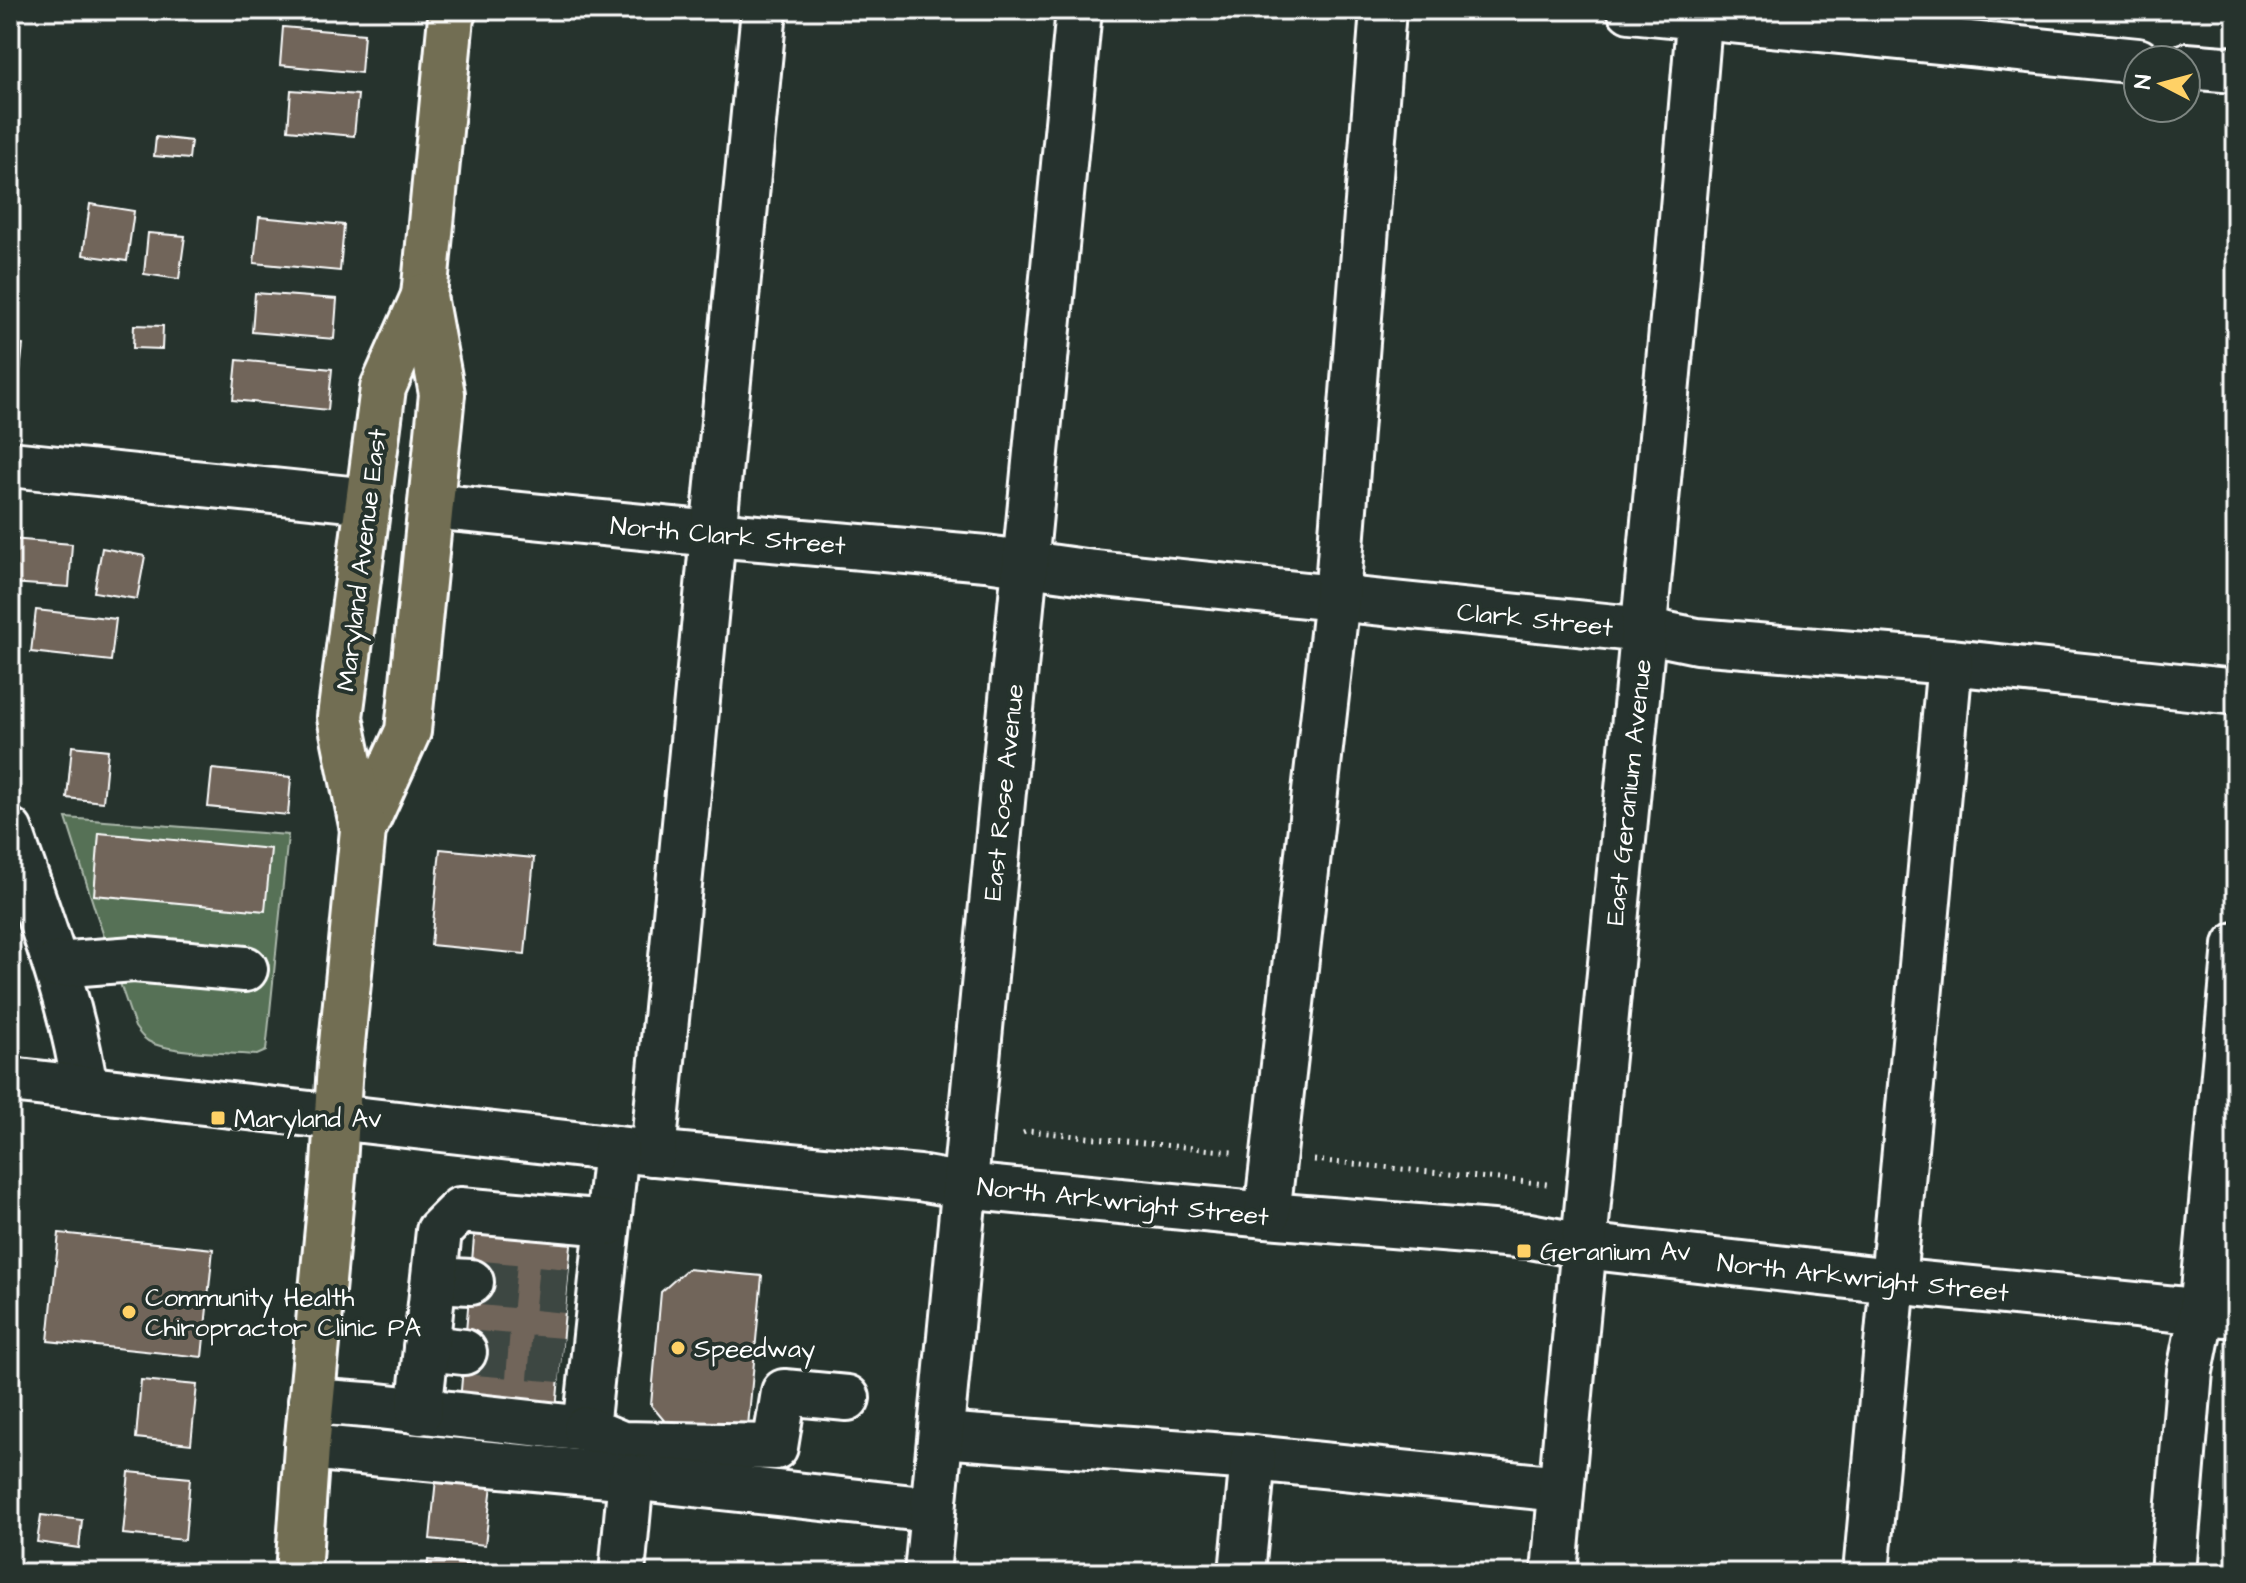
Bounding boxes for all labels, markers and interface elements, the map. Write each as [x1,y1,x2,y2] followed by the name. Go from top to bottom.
[2122,44,2202,124] north arrow
[2127,73,2160,91] text: N
[328,426,398,694] street label: Maryland Avenue East
[609,508,847,564] street label: North Clark Street
[1455,594,1615,646] street label: Clark Street
[1597,657,1661,927] street label: East Geranium Avenue
[975,682,1033,902] street label: East Rose Avenue
[234,1101,382,1139] place label: Maryland Av
[209,1109,227,1127] marker: Maryland Av
[975,1169,1271,1237] street label: North Arkwright Street
[1540,1234,1691,1270] place label: Geranium Av
[1515,1242,1533,1260] marker: Geranium Av
[1715,1245,2011,1313] street label: North Arkwright Street
[145,1280,421,1346] place label: Community Health Chiropractor Clinic PA
[120,1303,138,1321] marker: Community Health Chiropractor Clinic PA
[694,1331,815,1369] place label: Speedway
[669,1339,687,1357] marker: Speedway

